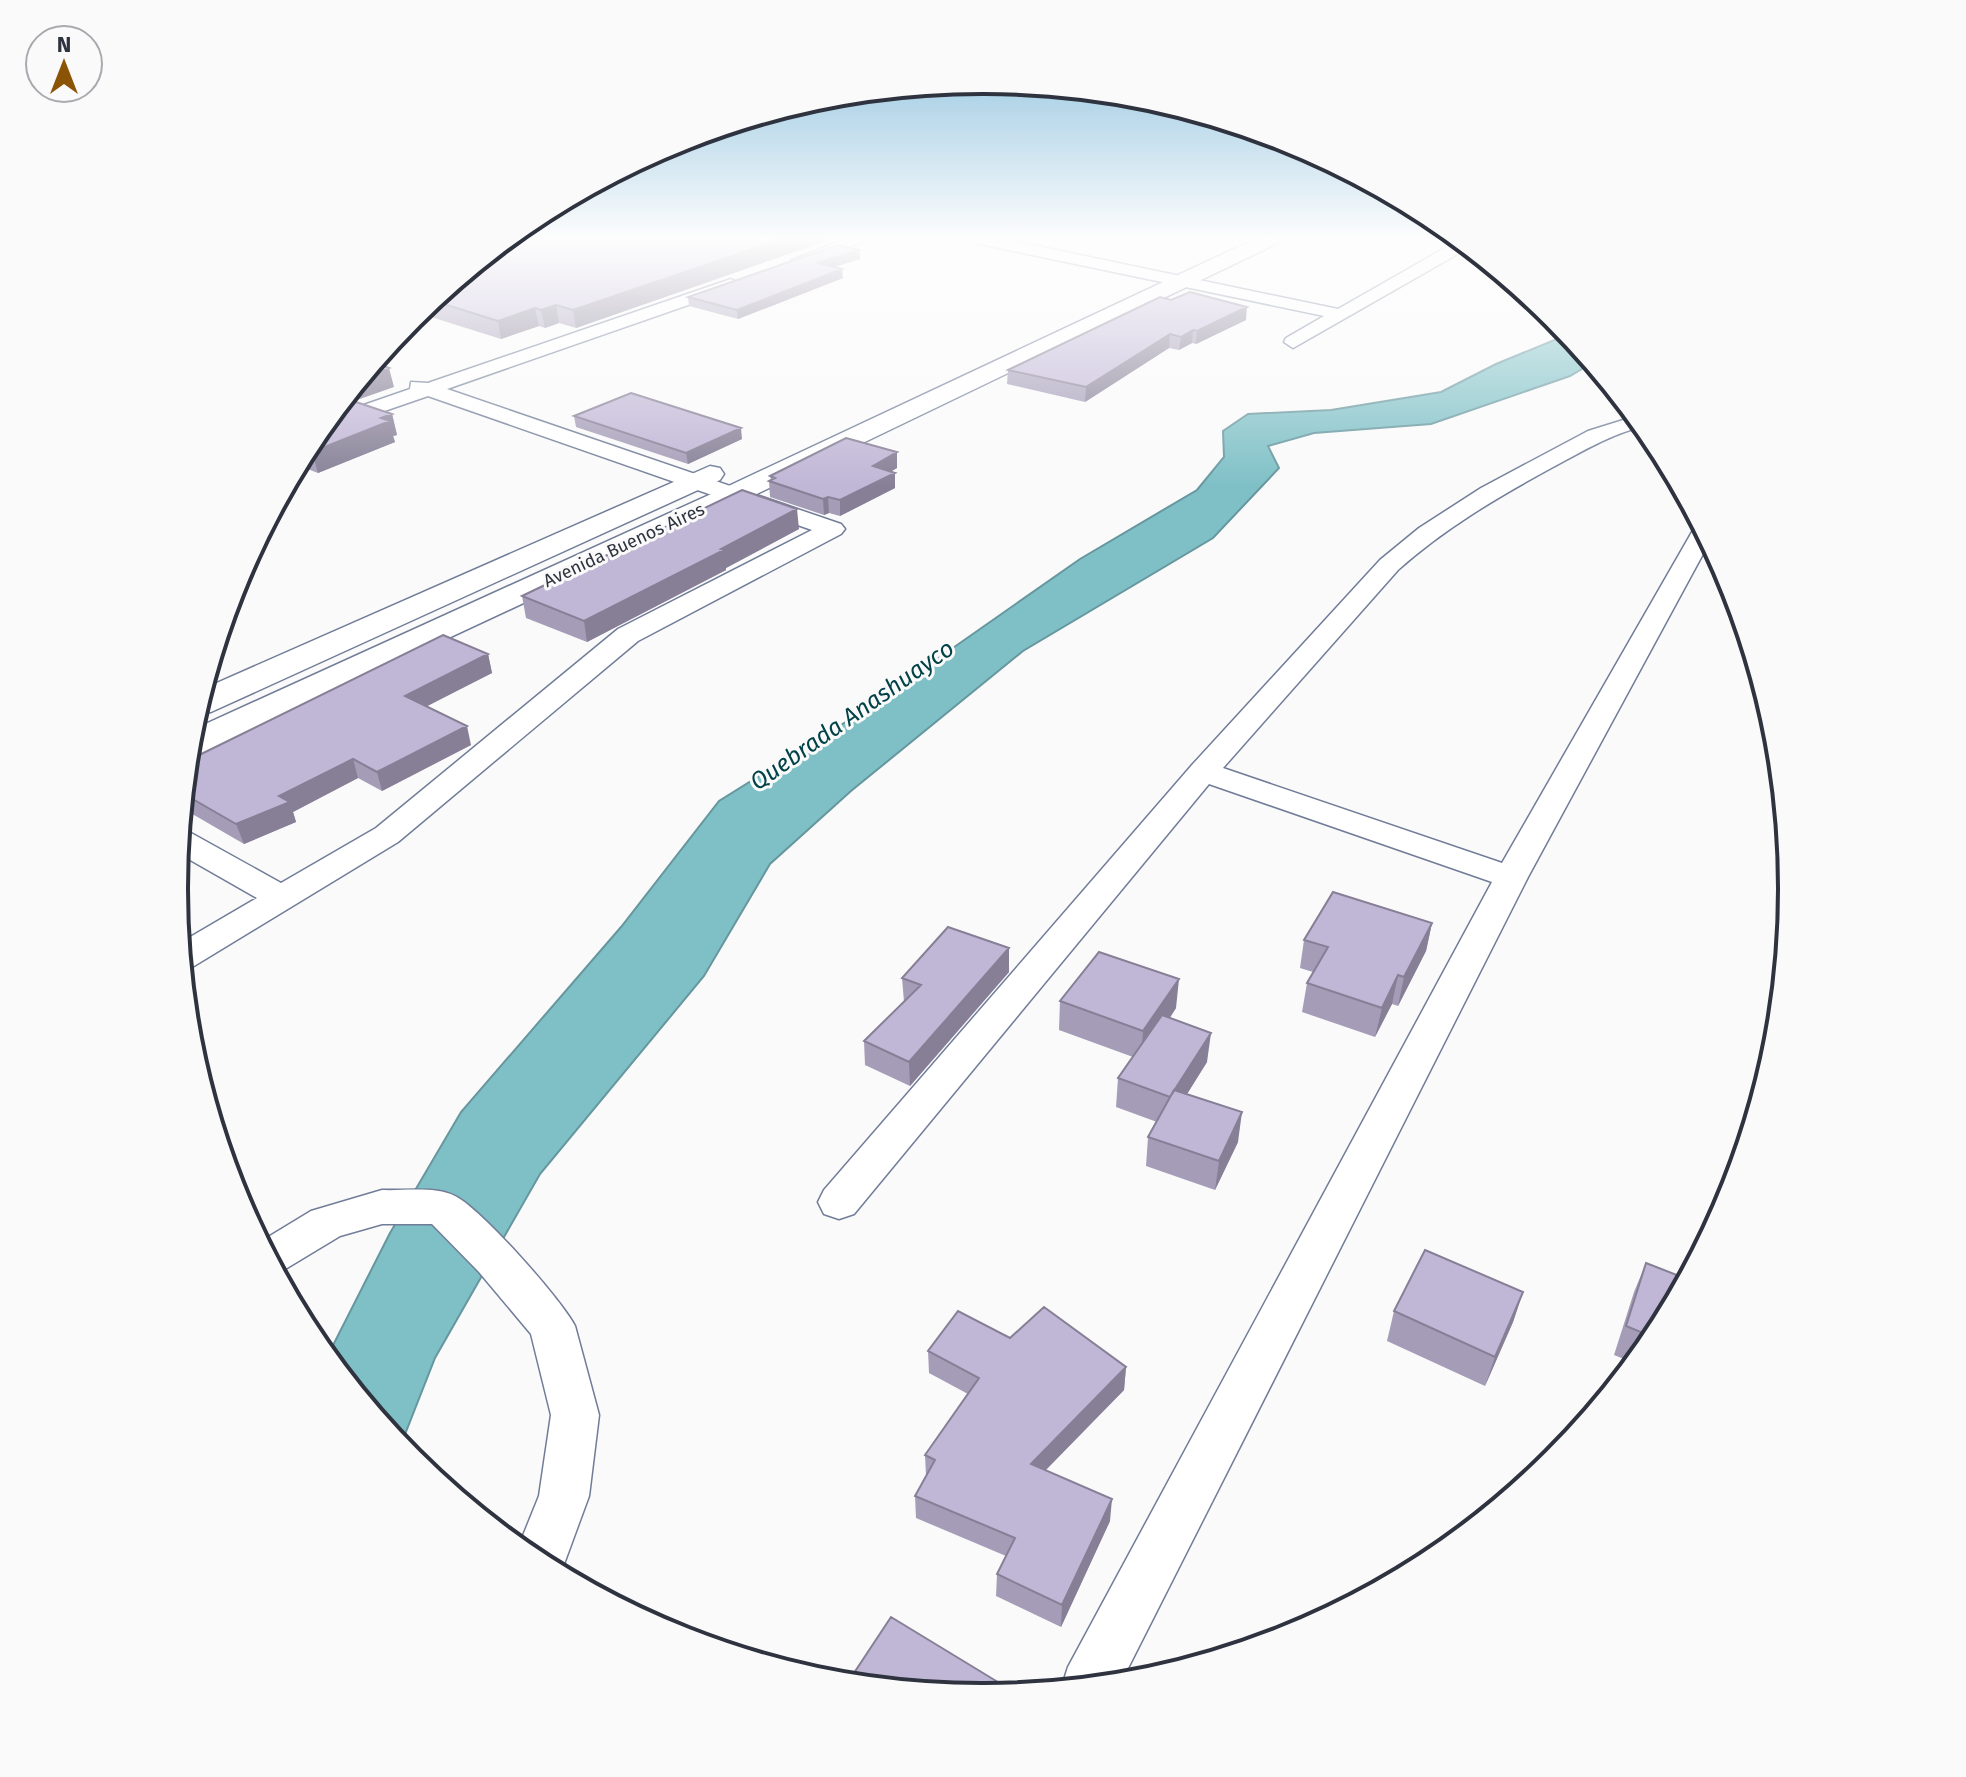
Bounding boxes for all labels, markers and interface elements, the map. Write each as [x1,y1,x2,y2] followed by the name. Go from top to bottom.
[24,24,104,104] north arrow
[57,31,71,58] text: N
[540,498,708,592] street label: Avenida Buenos Aires
[745,634,959,796] water label: Quebrada Anashuayco

